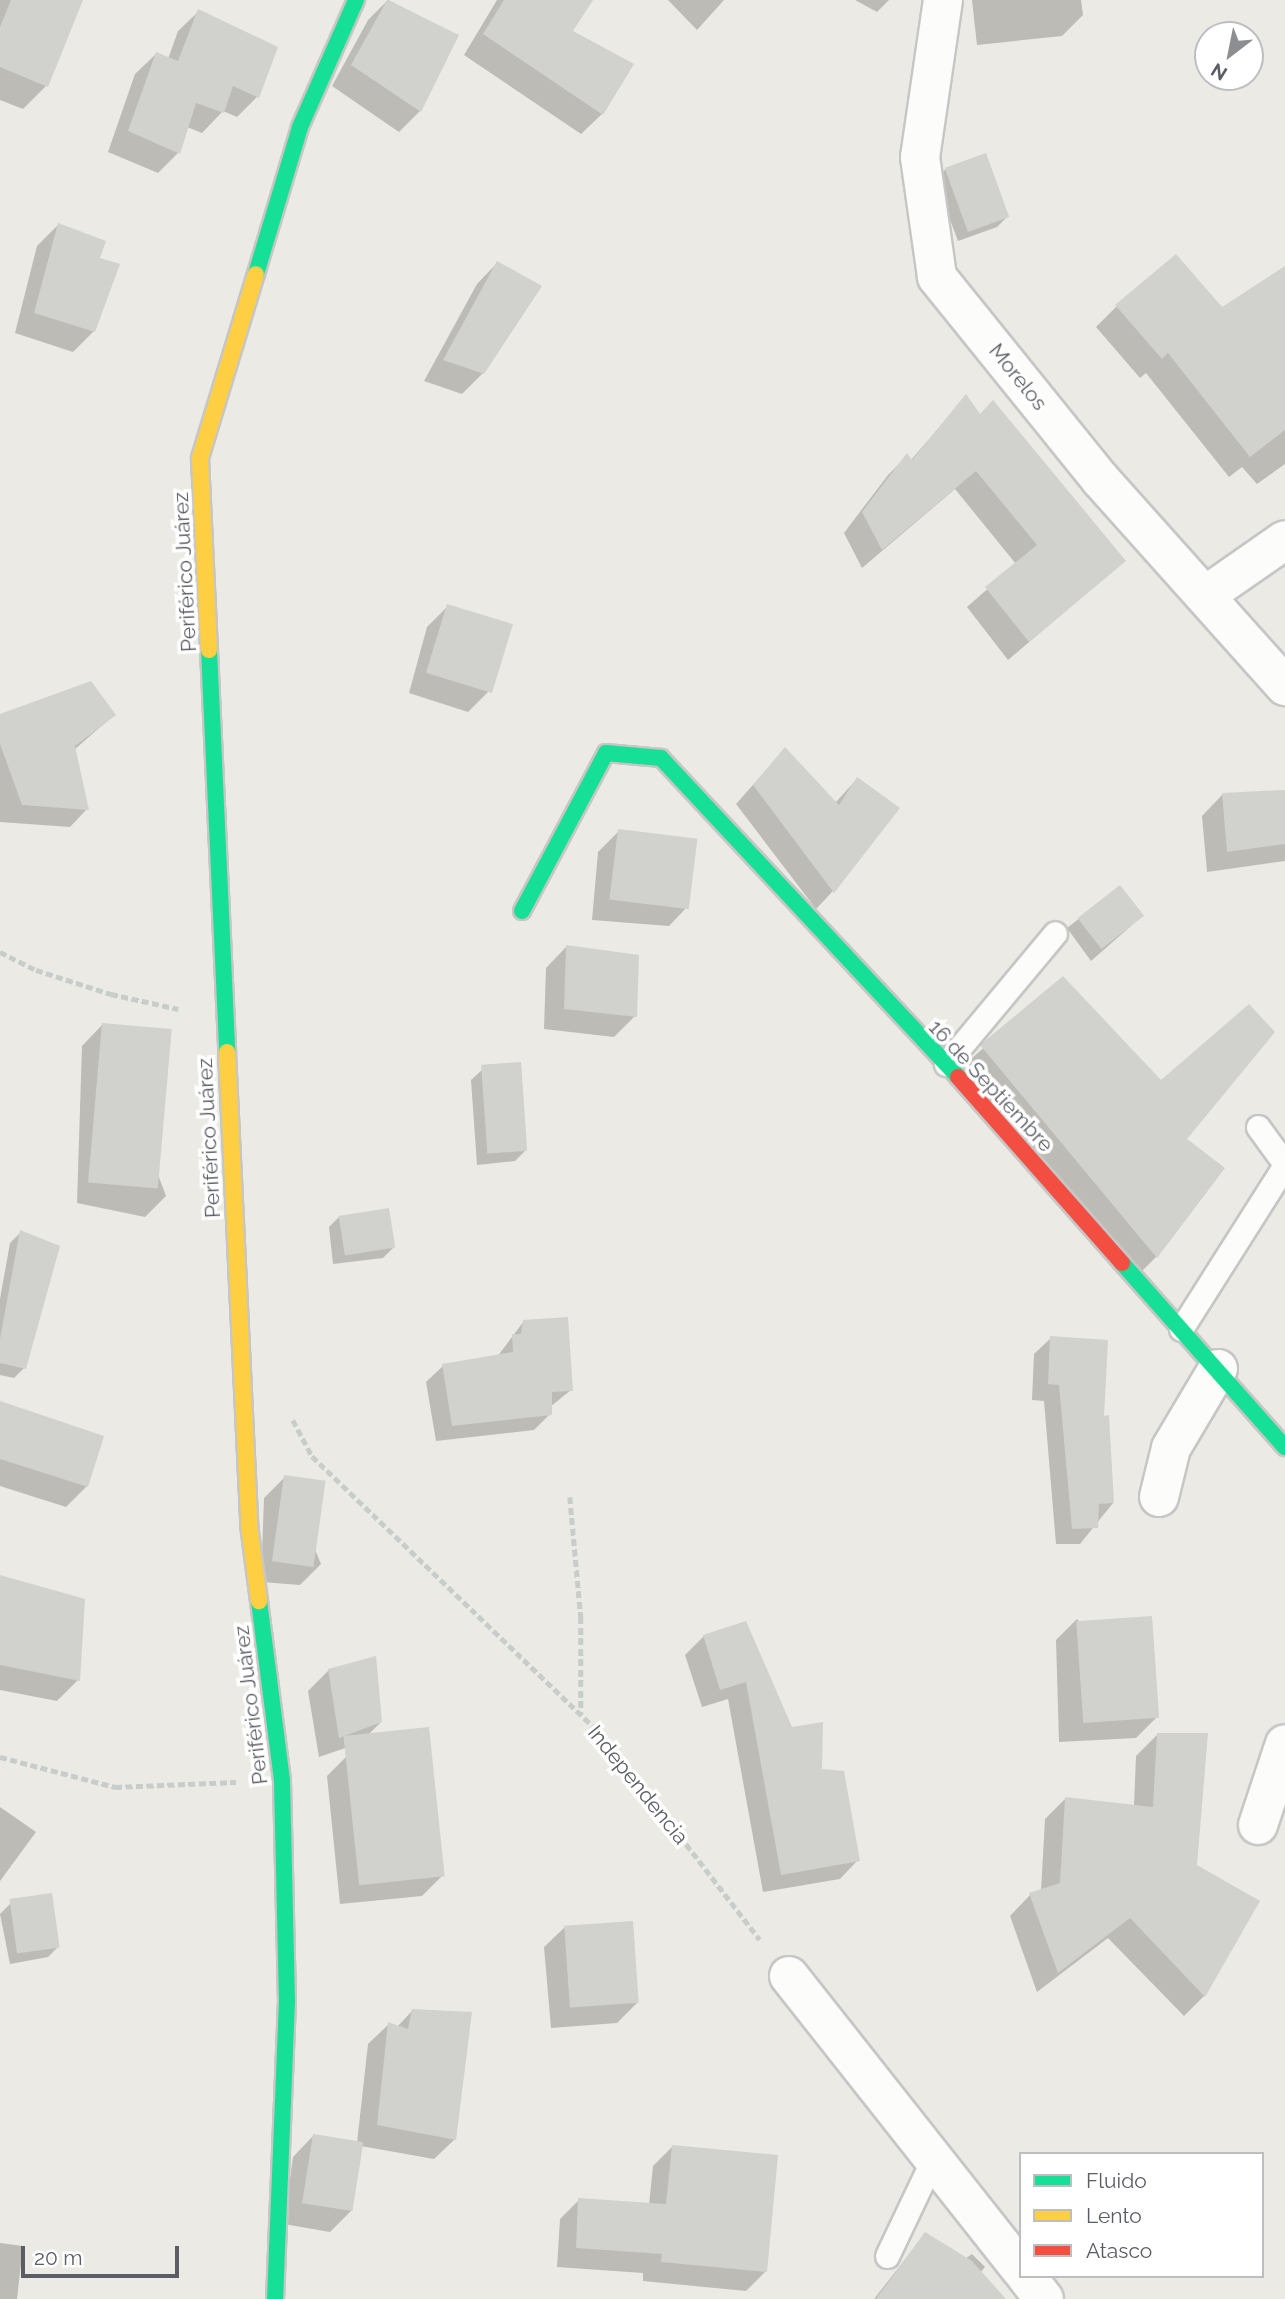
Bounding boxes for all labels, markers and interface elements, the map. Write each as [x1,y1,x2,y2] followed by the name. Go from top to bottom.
[1194,21,1264,91] north arrow
[1207,59,1231,85] text: N
[984,339,1052,415] street label: Morelos
[168,491,202,653] street label: Periférico Juárez
[923,1015,1059,1157] street label: 16 de Septiembre
[192,1057,226,1219] street label: Periférico Juárez
[229,1624,273,1786] street label: Periférico Juárez
[582,1721,694,1849] street label: Independencia
[1019,2152,1264,2278] legend
[1086,2168,1147,2193] text: Fluido
[1086,2203,1142,2228] text: Lento
[24,2232,182,2276] scale bar
[1086,2238,1152,2263] text: Atasco
[34,2245,82,2270] text: 20 m

